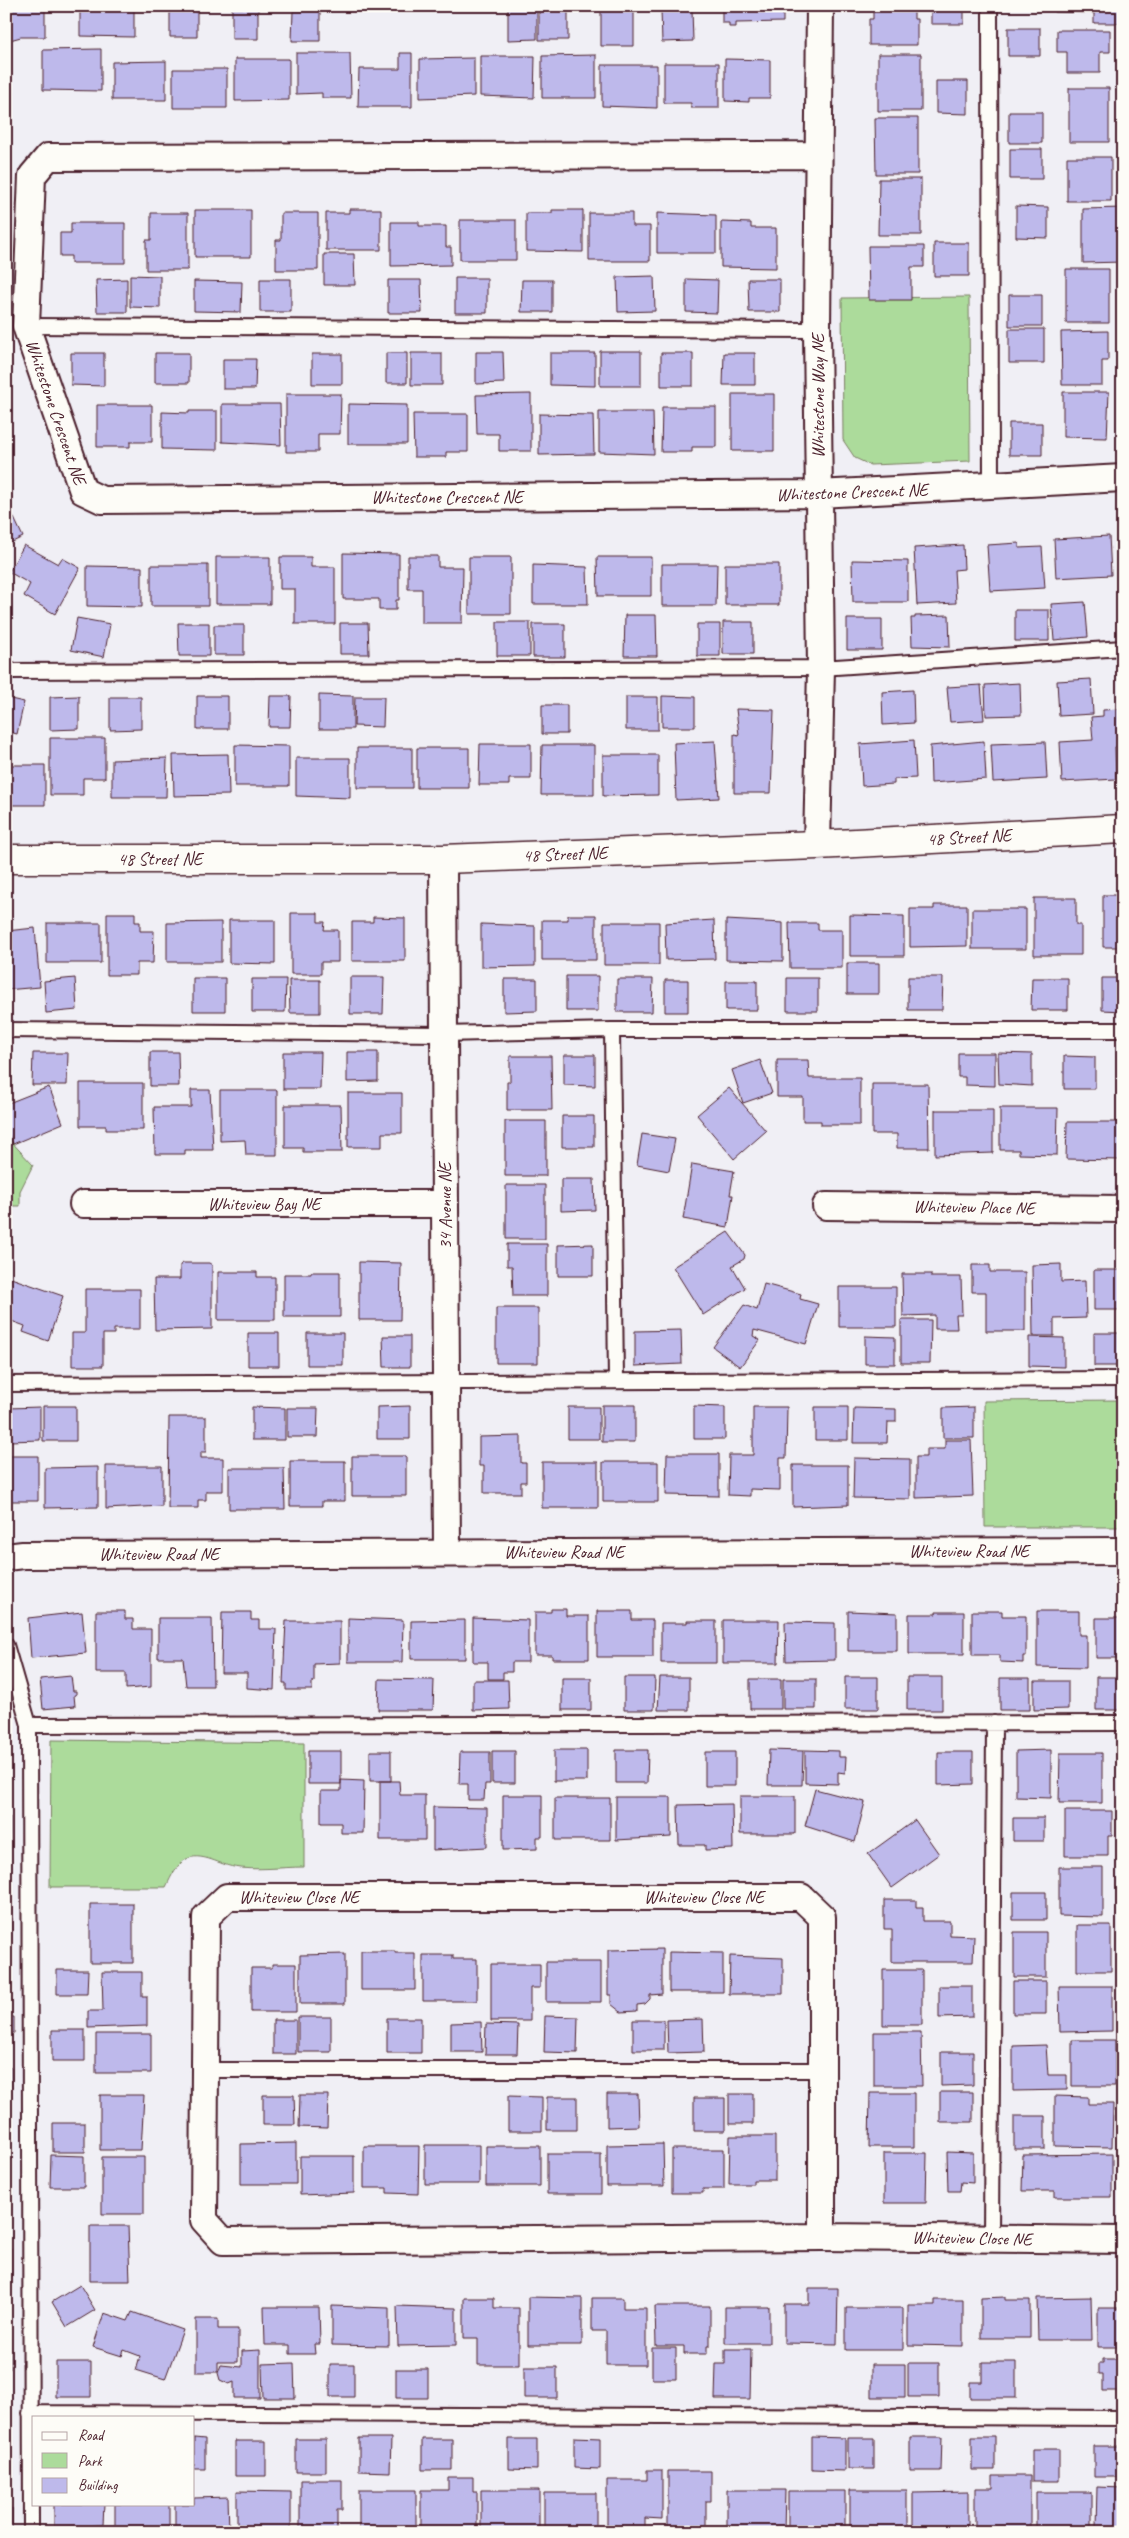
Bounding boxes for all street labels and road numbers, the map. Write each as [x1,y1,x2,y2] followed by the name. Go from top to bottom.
[807,331,829,458] street label: Whitestone Way NE
[21,337,92,490] street label: Whitestone Crescent NE
[776,478,931,506] street label: Whitestone Crescent NE
[371,486,525,508] street label: Whitestone Crescent NE
[926,824,1014,850] street label: 48 Street NE
[522,841,610,866] street label: 48 Street NE
[118,848,205,870] street label: 48 Street NE
[434,1160,456,1249] street label: 34 Avenue NE
[208,1193,323,1215] street label: Whiteview Bay NE
[913,1195,1037,1219] street label: Whiteview Place NE
[909,1540,1032,1562] street label: Whiteview Road NE
[504,1541,627,1563] street label: Whiteview Road NE
[99,1543,222,1565] street label: Whiteview Road NE
[239,1886,361,1908] street label: Whiteview Close NE
[644,1886,766,1908] street label: Whiteview Close NE
[912,2226,1035,2250] street label: Whiteview Close NE

